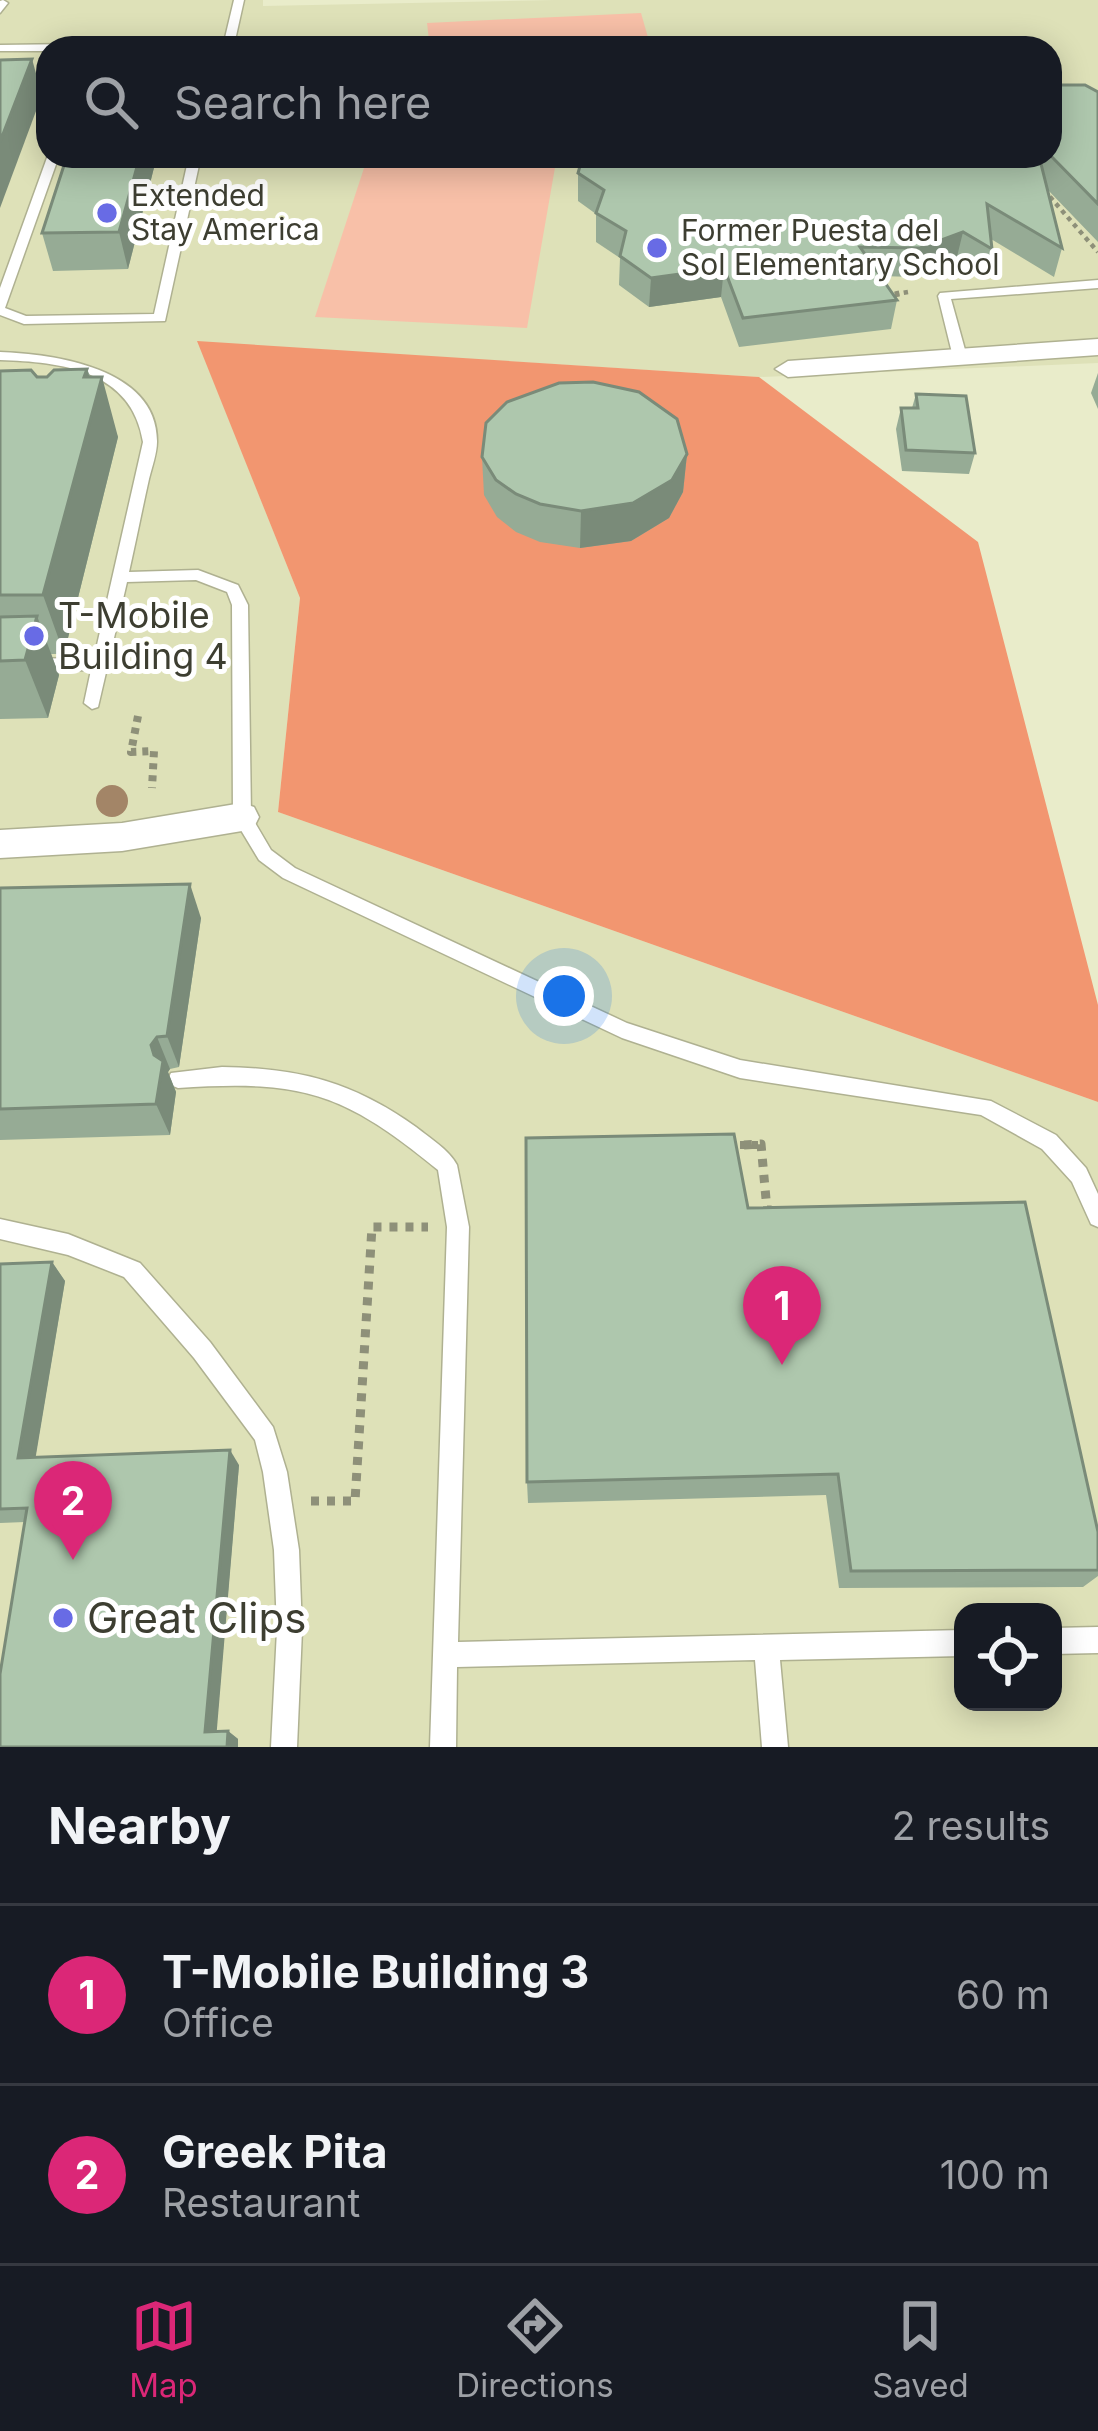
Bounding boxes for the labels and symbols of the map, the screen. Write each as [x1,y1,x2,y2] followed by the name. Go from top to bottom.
[131,177,320,247] place label: Extended Stay America
[94,200,120,226] marker: Extended Stay America
[681,212,999,282] place label: Former Puesta del Sol Elementary School
[644,235,670,261] marker: Former Puesta del Sol Elementary School
[58,593,228,678] place label: T-Mobile Building 4
[21,623,47,649] marker: T-Mobile Building 4
[534,966,594,1026] your location
[743,1266,821,1365] pin: 1
[34,1461,112,1560] pin: 2
[87,1592,306,1643] place label: Great Clips
[50,1605,76,1631] marker: Great Clips

